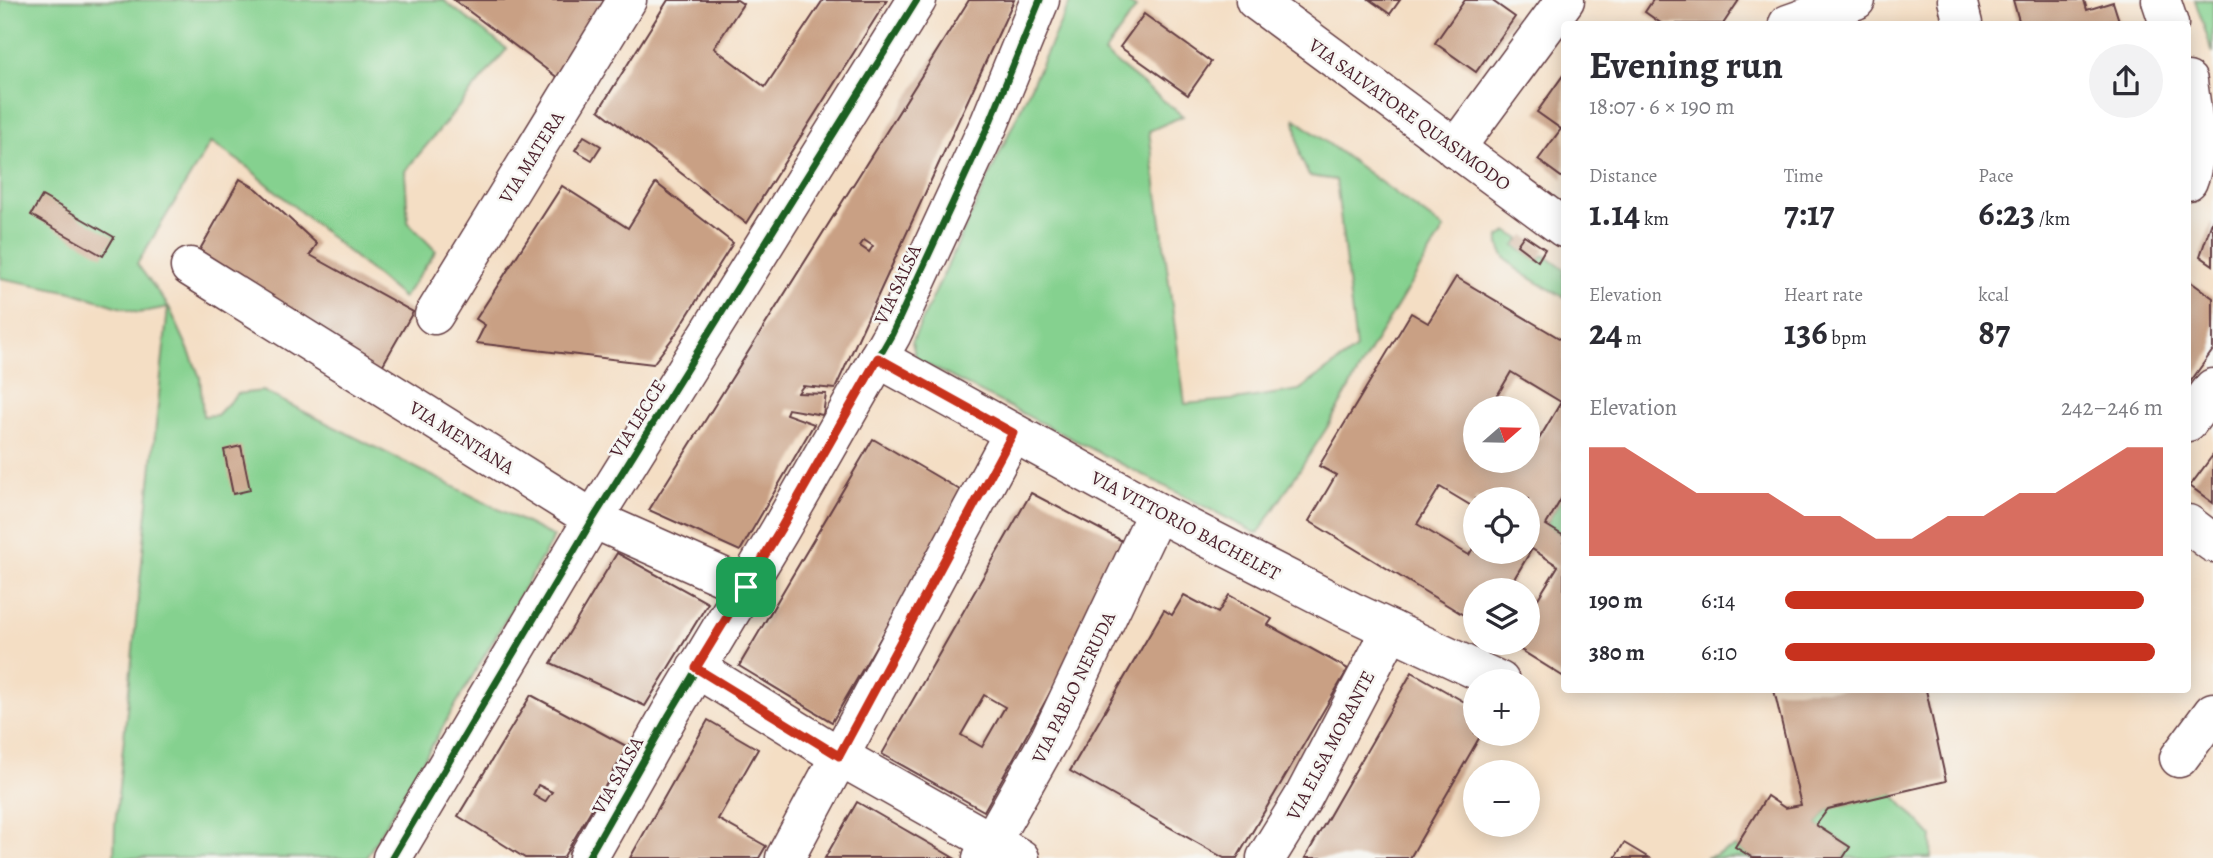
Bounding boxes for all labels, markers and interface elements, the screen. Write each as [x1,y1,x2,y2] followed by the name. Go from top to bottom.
[1302,32,1516,197] street label: VIA SALVATORE QUASIMODO
[1589,39,1783,91] text: Evening run
[2089,44,2163,118] button: share
[1589,91,1735,122] text: 18:07 · 6 × 190 m
[493,106,571,209] street label: VIA MATERA
[1589,163,1657,189] text: Distance
[1784,163,1823,189] text: Time
[1978,163,2014,189] text: Pace
[1589,189,1640,237] text: 1.14
[1784,189,1834,237] text: 7:17
[1978,189,2035,237] text: 6:23
[1640,206,1669,232] text: km
[2035,206,2070,232] text: /km
[868,240,928,329] street label: VIA SALSA
[1589,282,1662,308] text: Elevation
[1784,282,1863,308] text: Heart rate
[1978,282,2009,308] text: kcal
[1589,308,1622,356] text: 24
[1784,308,1828,356] text: 136
[1978,308,2010,356] text: 87
[1622,325,1642,351] text: m
[1828,325,1867,351] text: bpm
[603,374,672,464] street label: VIA LECCE
[1589,392,1677,423] text: Elevation
[2061,392,2163,423] text: 242–246 m
[403,395,520,481] street label: VIA MENTANA
[1463,396,1540,472] north arrow
[1463,396,1540,837] map controls
[1085,464,1285,587] street label: VIA VITTORIO BACHELET
[1463,487,1540,564] button: locate
[716,557,776,617] pin
[727,568,765,606] icon: arrive
[1463,578,1540,655] button: layers
[1589,585,1643,616] text: 190 m
[1701,585,1735,616] text: 6:14
[1026,607,1122,768] street label: VIA PABLO NERUDA
[1589,637,1645,668] text: 380 m
[1701,637,1737,668] text: 6:10
[1280,666,1381,826] street label: VIA ELSA MORANTE
[1463,669,1540,746] button: +
[585,731,650,820] street label: VIA SALSA
[1463,760,1540,837] button: −

